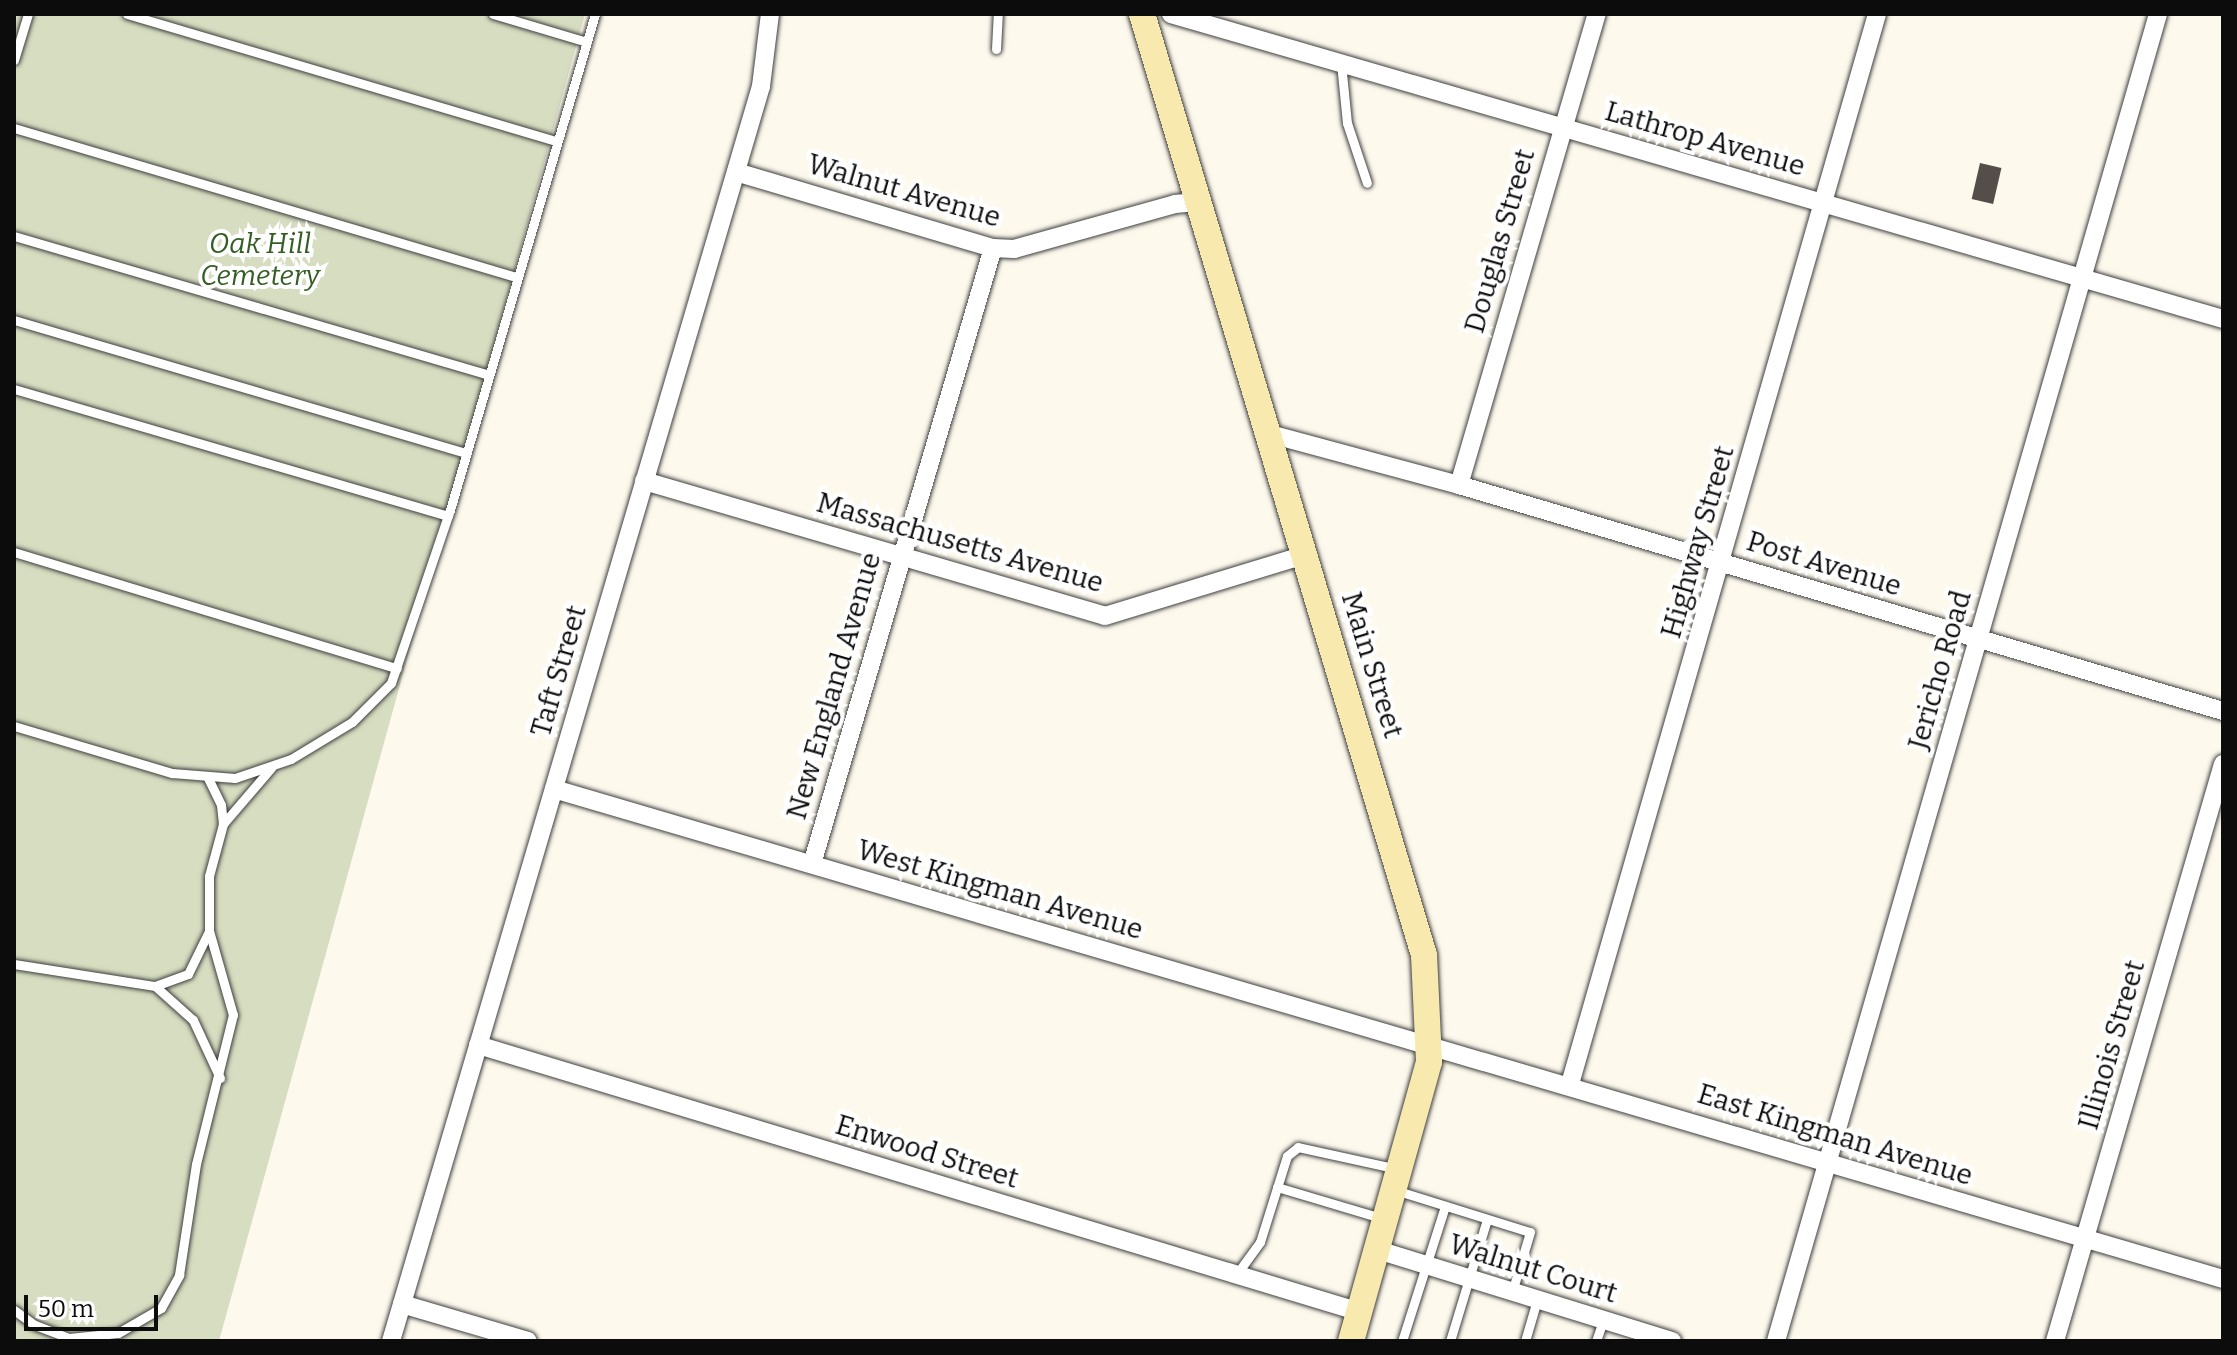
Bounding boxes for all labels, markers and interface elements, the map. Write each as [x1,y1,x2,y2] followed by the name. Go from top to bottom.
[1601,94,1809,184] street label: Lathrop Avenue
[1458,145,1542,337] street label: Douglas Street
[804,147,1004,235] street label: Walnut Avenue
[200,227,320,293] park label: Oak Hill Cemetery
[1655,442,1741,642] street label: Highway Street
[813,486,1107,600] street label: Massachusetts Avenue
[1743,525,1905,603] street label: Post Avenue
[780,549,888,823] street label: New England Avenue
[1901,587,1979,753] street label: Jericho Road
[1334,588,1410,742] street label: Main Street
[524,602,594,740] street label: Taft Street
[853,833,1147,947] street label: West Kingman Avenue
[2072,956,2152,1134] street label: Illinois Street
[1693,1077,1977,1193] street label: East Kingman Avenue
[831,1108,1023,1196] street label: Enwood Street
[1445,1228,1621,1310] street label: Walnut Court
[28,1279,162,1329] scale bar
[38,1295,94,1323] text: 50 m

